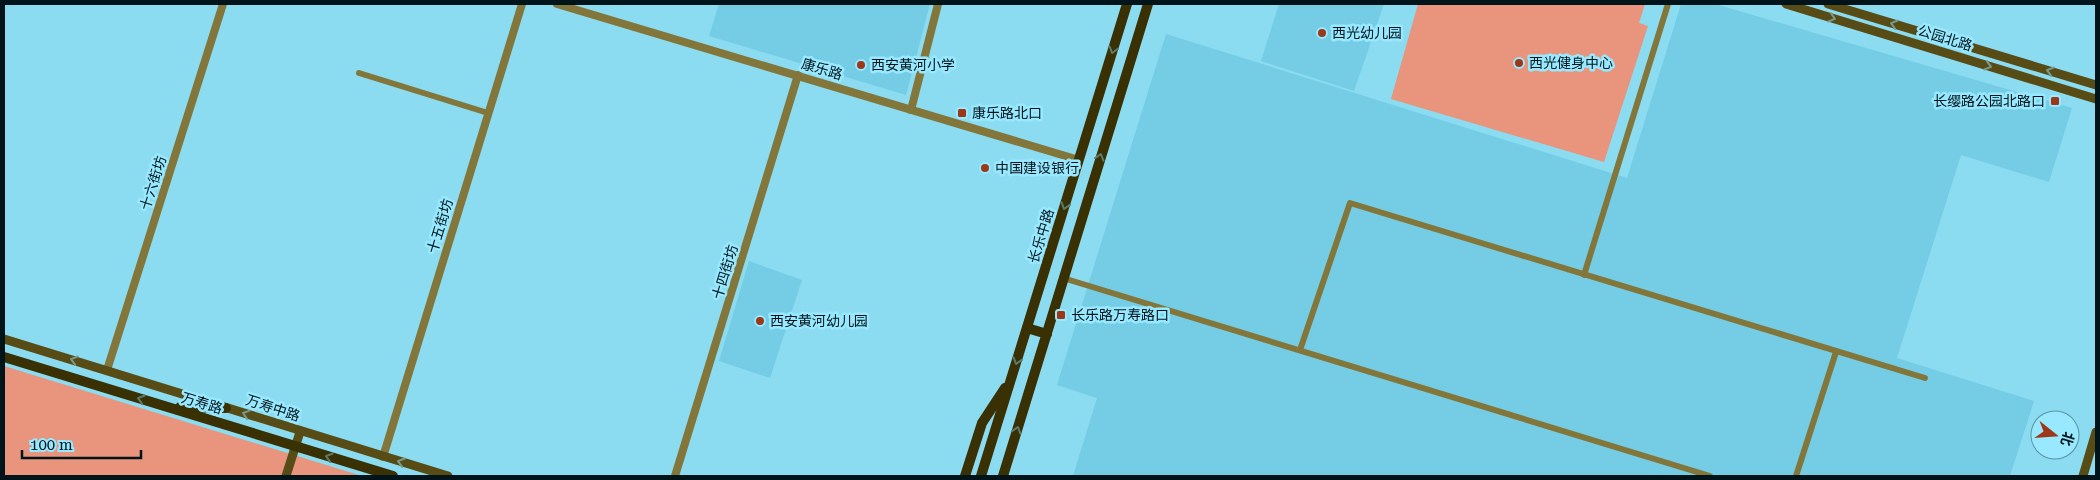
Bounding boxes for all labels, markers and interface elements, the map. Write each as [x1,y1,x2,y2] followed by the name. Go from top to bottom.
[1828,13,1836,23] one-way arrow
[1891,19,1899,29] one-way arrow
[1916,22,1974,54] street label: 公园北路
[1332,25,1402,41] place label: 西光幼儿园
[1316,27,1328,39] marker: 西光幼儿园
[1108,46,1118,54] one-way arrow
[800,55,844,83] street label: 康乐路
[1529,55,1613,71] place label: 西光健身中心
[871,57,955,73] place label: 西安黄河小学
[1513,57,1525,69] marker: 西光健身中心
[855,59,867,71] marker: 西安黄河小学
[1983,60,1991,70] one-way arrow
[2046,67,2054,77] one-way arrow
[1933,93,2045,109] place label: 长缨路公园北路口
[2049,95,2061,107] marker: 长缨路公园北路口
[972,105,1042,121] place label: 康乐路北口
[956,107,968,119] marker: 康乐路北口
[137,154,169,212] street label: 十六街坊
[1095,154,1105,162] one-way arrow
[995,160,1079,176] place label: 中国建设银行
[979,162,991,174] marker: 中国建设银行
[424,197,456,255] street label: 十五街坊
[1060,201,1070,209] one-way arrow
[1025,207,1057,265] street label: 长乐中路
[709,243,741,301] street label: 十四街坊
[1071,307,1169,323] place label: 长乐路万寿路口
[1055,309,1067,321] marker: 长乐路万寿路口
[770,313,868,329] place label: 西安黄河幼儿园
[754,315,766,327] marker: 西安黄河幼儿园
[71,356,79,366] one-way arrow
[1012,356,1022,364] one-way arrow
[180,389,224,417] street label: 万寿路
[244,392,302,424] street label: 万寿中路
[137,394,145,404] one-way arrow
[242,410,251,420] one-way arrow
[2030,410,2080,460] north arrow
[1011,426,1021,434] one-way arrow
[22,428,141,460] scale bar
[2058,430,2077,448] text: 北
[30,436,73,454] text: 100 m
[326,452,334,462] one-way arrow
[398,458,406,468] one-way arrow

